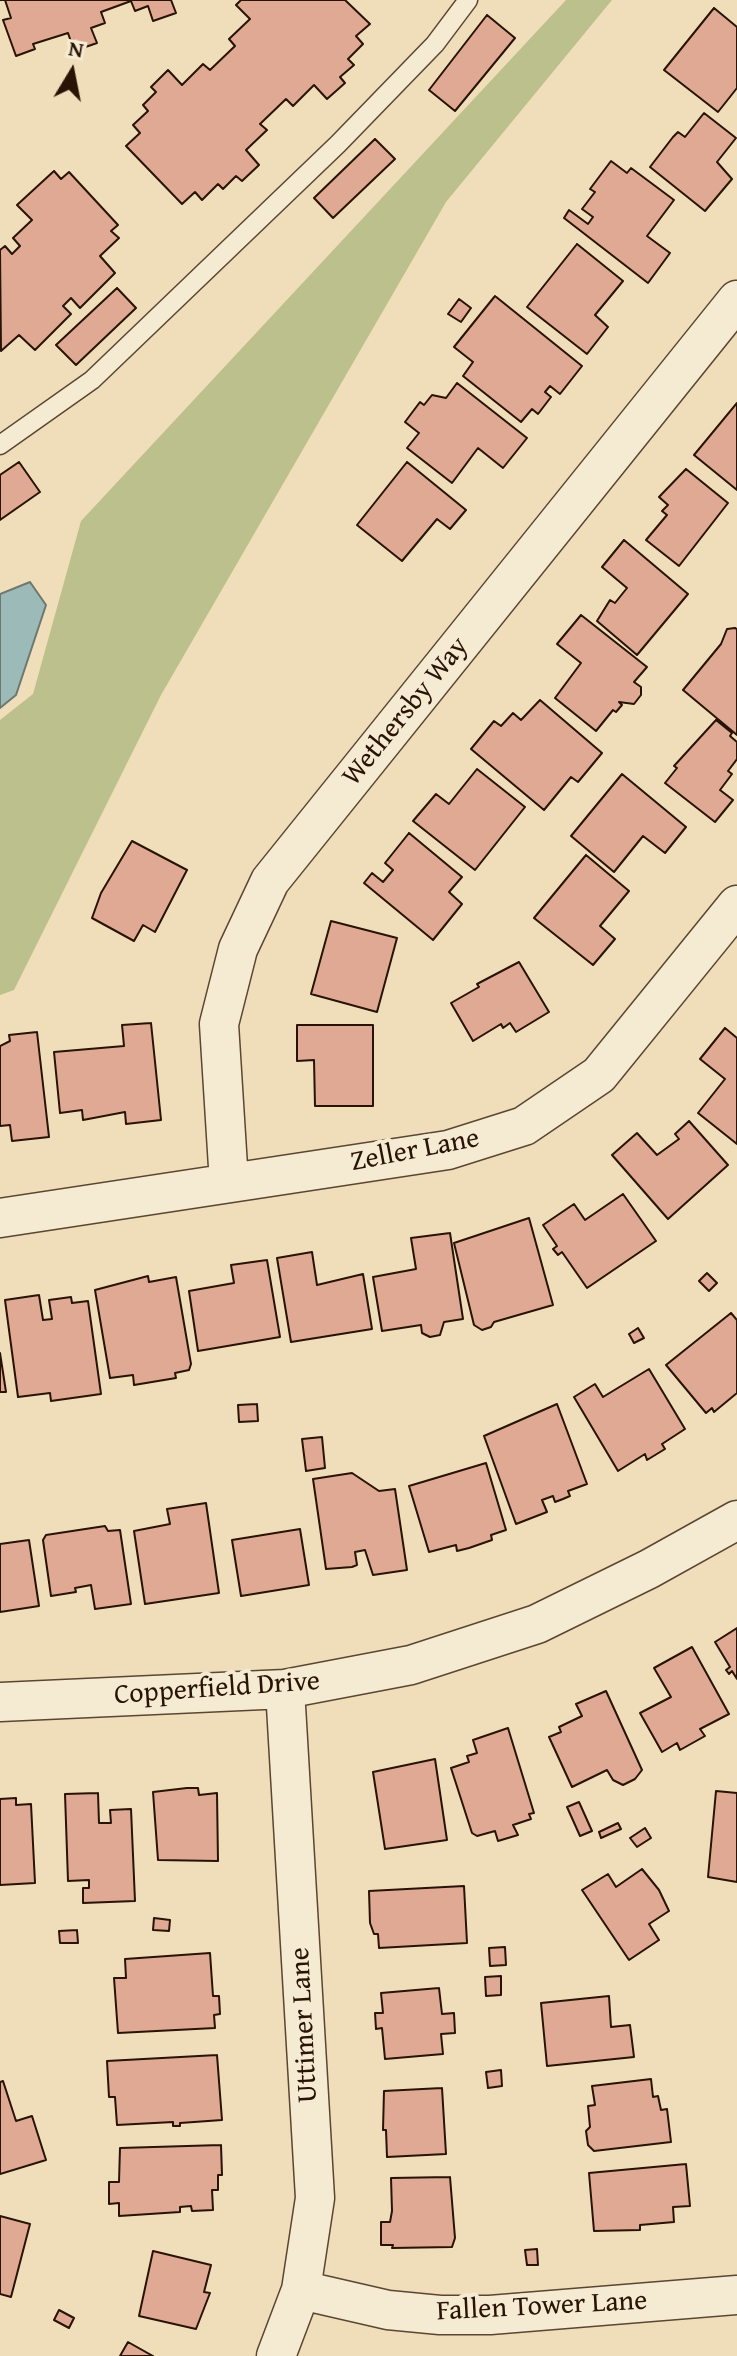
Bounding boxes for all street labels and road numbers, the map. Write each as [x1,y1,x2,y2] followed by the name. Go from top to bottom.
[336,631,476,793] street label: Wethersby Way
[348,1122,482,1180] street label: Zeller Lane
[113,1665,321,1713] street label: Copperfield Drive
[284,1946,326,2104] street label: Uttimer Lane
[436,2285,648,2329] street label: Fallen Tower Lane

